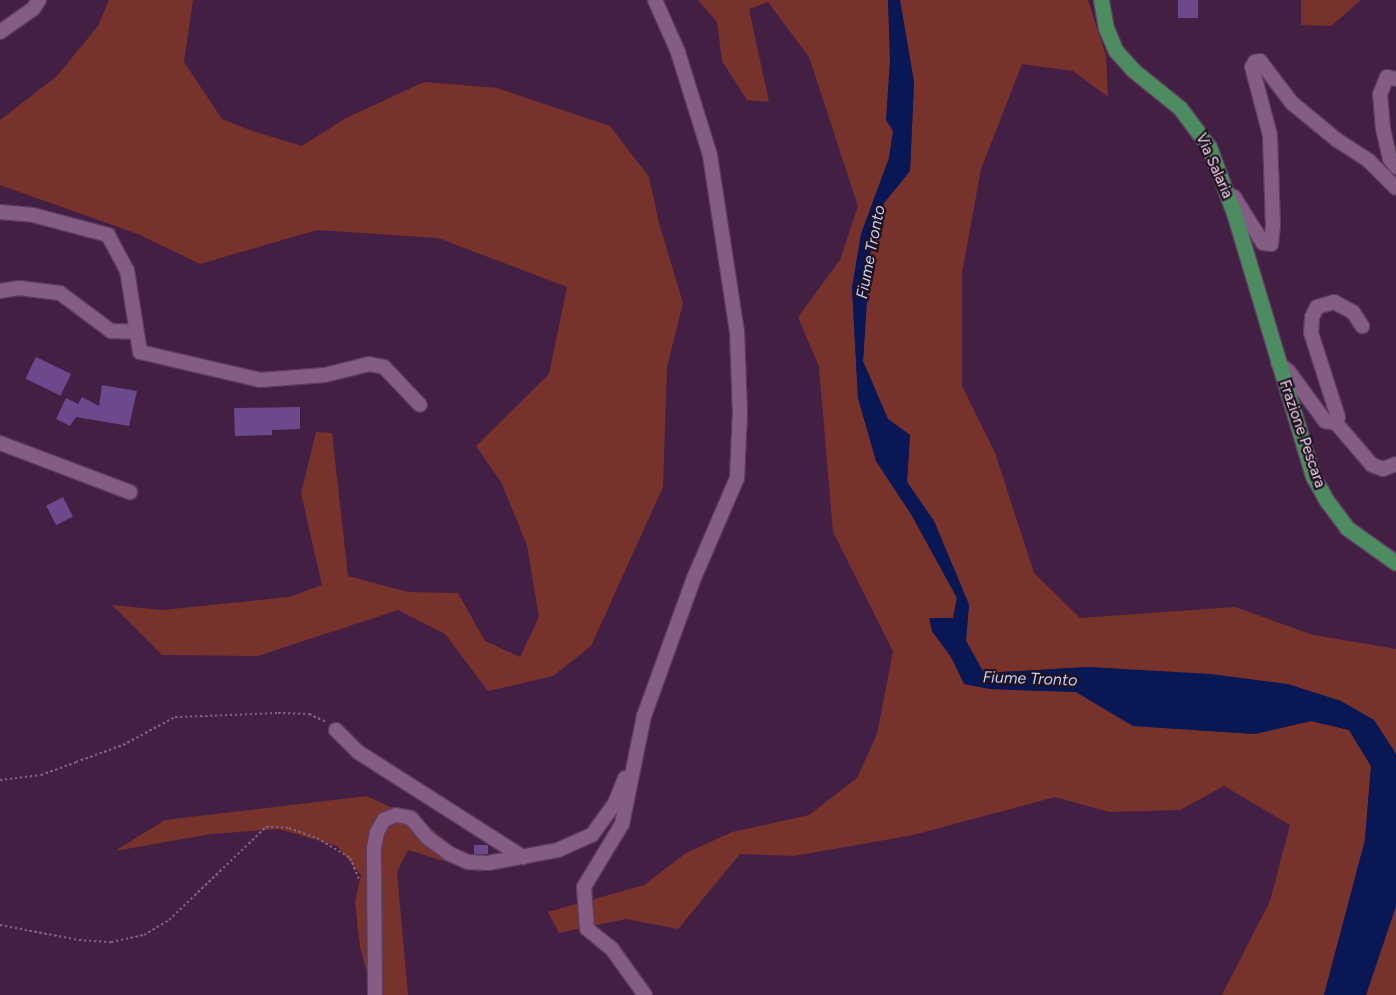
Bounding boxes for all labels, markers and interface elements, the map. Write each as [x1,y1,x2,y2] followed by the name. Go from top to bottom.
[1192,131,1236,201] street label: Via Salaria
[853,204,889,300] water label: Fiume Tronto
[1275,378,1329,490] street label: Frazione Pescara
[982,668,1078,690] water label: Fiume Tronto

